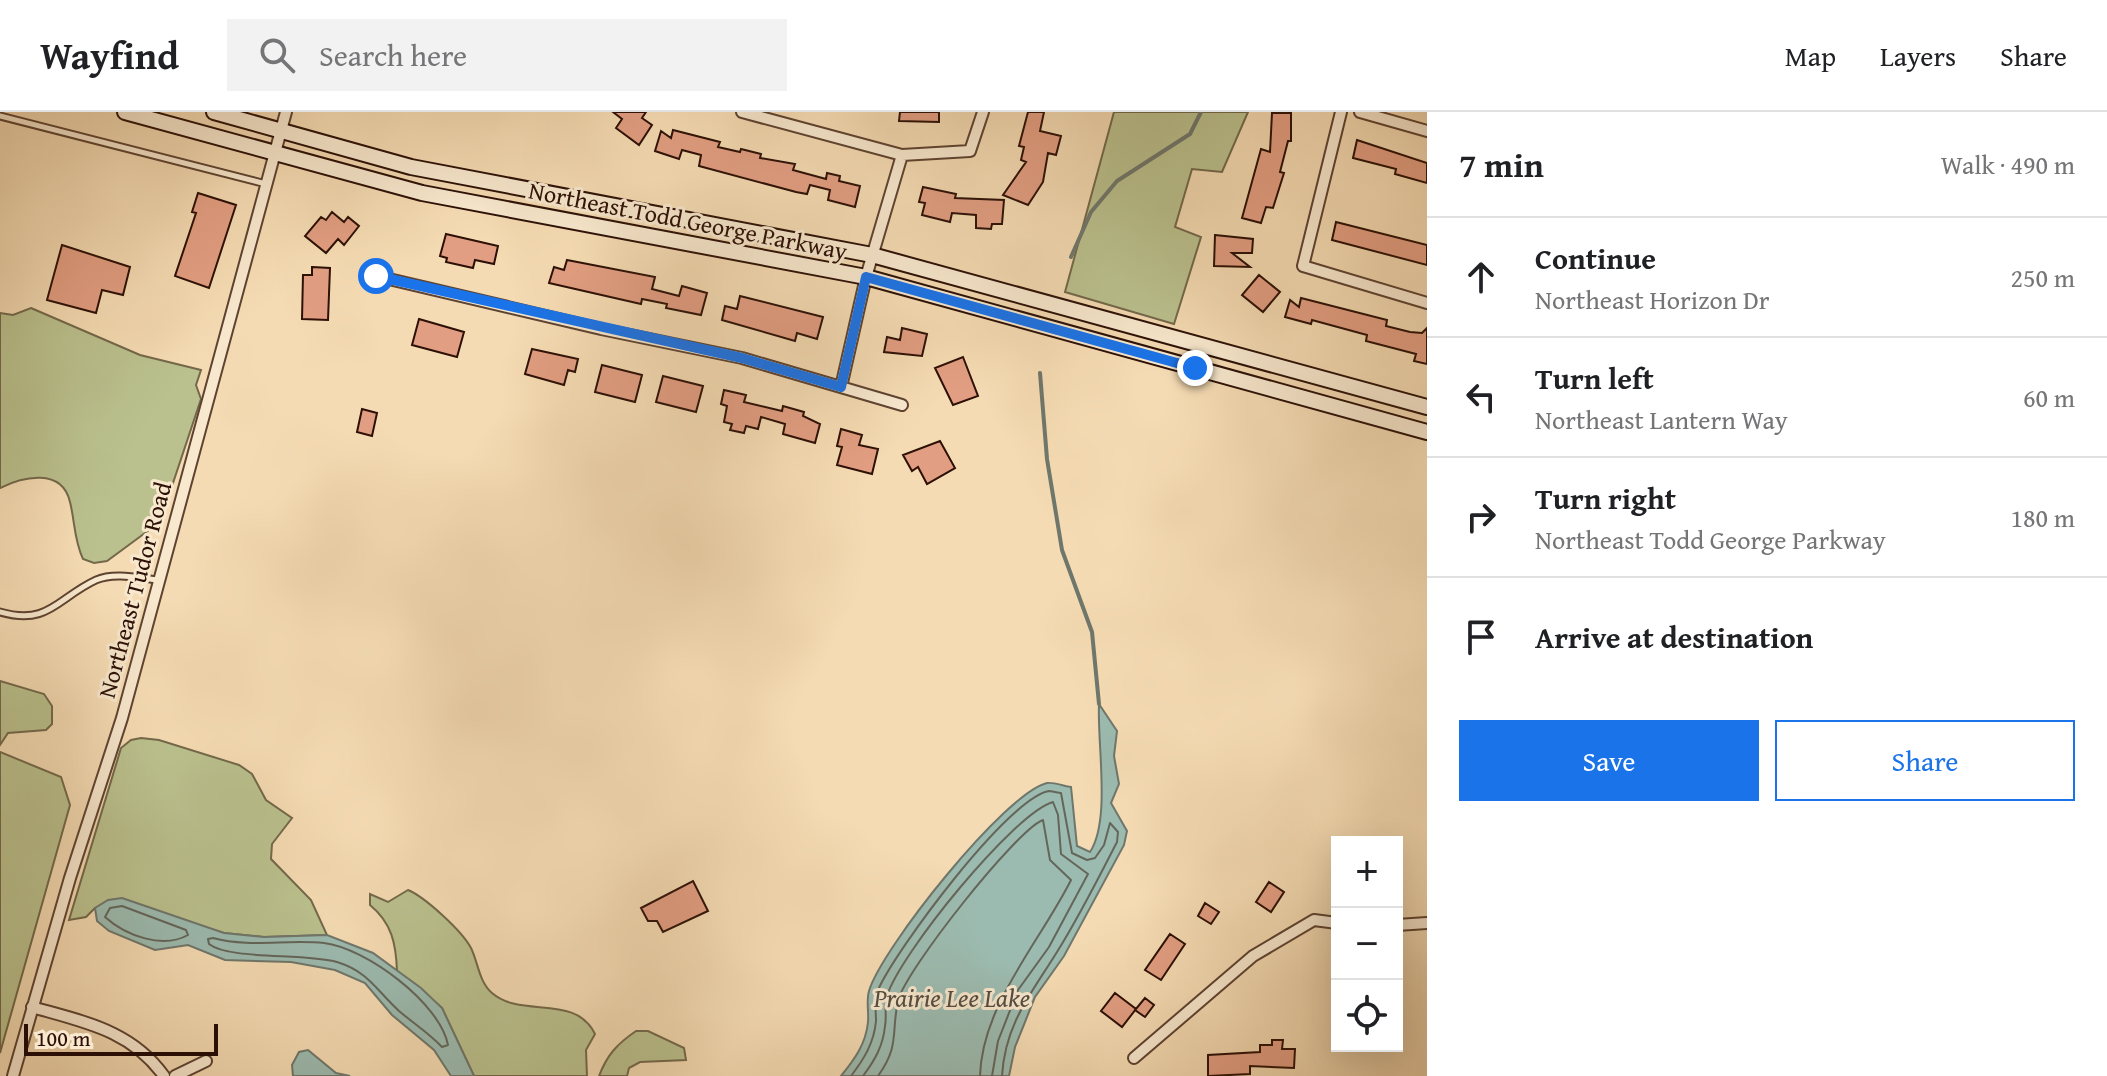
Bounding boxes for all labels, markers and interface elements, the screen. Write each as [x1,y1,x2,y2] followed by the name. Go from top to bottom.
[227,19,787,91] search box
[40,27,179,83] text: Wayfind
[255,33,299,77] icon: search
[319,33,467,77] text: Search here
[1785,35,1836,76] text: Map
[1880,35,1956,76] text: Layers
[2000,35,2067,76] text: Share
[1459,140,1544,189] text: 7 min
[1941,145,2075,184] text: Walk · 490 m
[526,172,850,269] street label: Northeast Todd George Parkway
[1535,236,1656,280] text: Continue
[1459,255,1503,299] icon: ahead
[358,258,394,294] route start
[2010,258,2075,297] text: 250 m
[1535,280,1769,319] text: Northeast Horizon Dr
[1177,350,1213,386] route end
[1535,356,1654,400] text: Turn left
[1459,375,1503,419] icon: left
[2023,378,2075,417] text: 60 m
[1535,400,1788,439] text: Northeast Lantern Way
[1535,476,1676,520] text: Turn right
[89,478,180,702] street label: Northeast Tudor Road
[1459,495,1503,539] icon: right
[2010,498,2075,537] text: 180 m
[1535,520,1886,559] text: Northeast Todd George Parkway
[1459,615,1503,659] icon: arrive
[1535,615,1813,659] text: Arrive at destination
[1459,720,1759,801] button: Save
[1775,720,2075,801] button: Share
[1331,836,1403,1052] map controls
[1331,836,1403,908] button: +
[1331,908,1403,980] button: −
[873,978,1030,1017] water label: Prairie Lee Lake
[1331,980,1403,1052] button: locate
[24,1020,218,1056] scale bar
[36,1022,91,1054] text: 100 m

